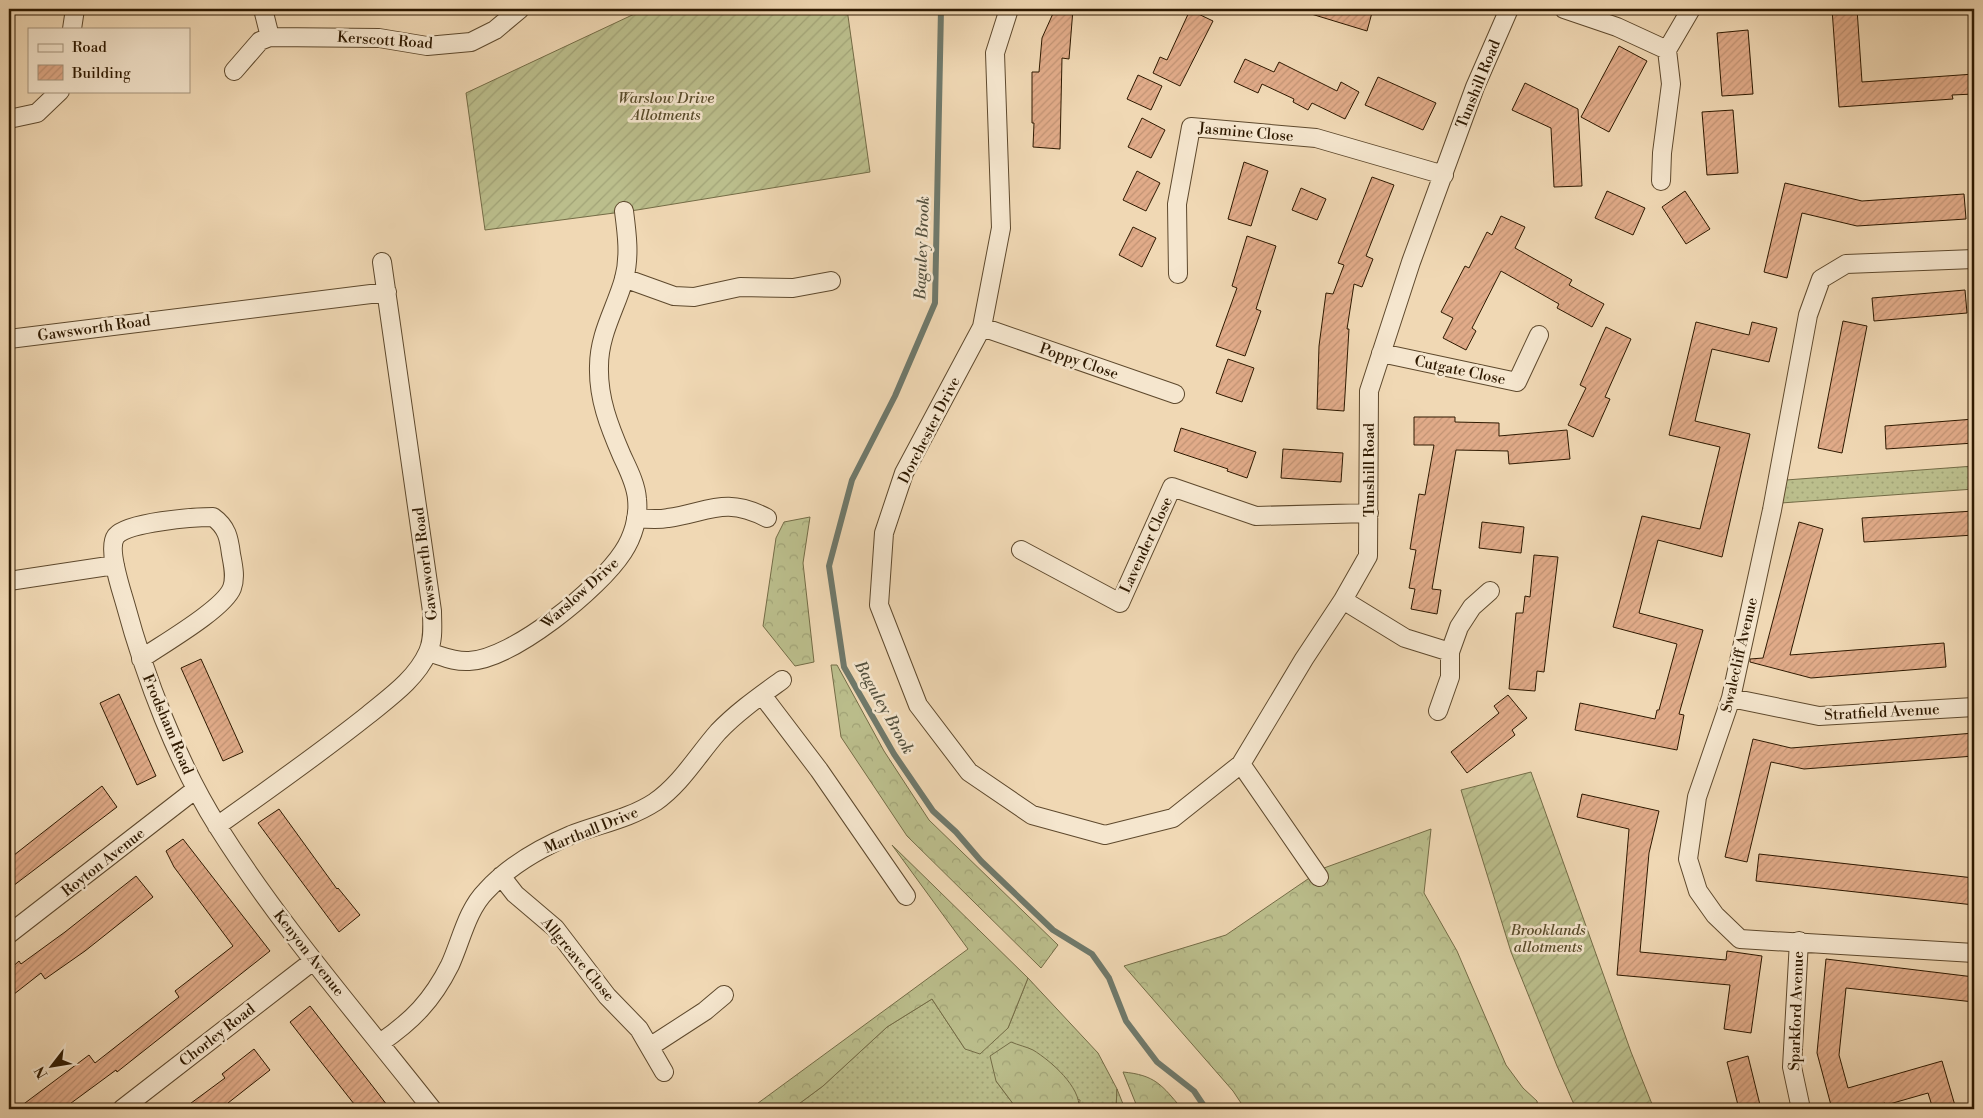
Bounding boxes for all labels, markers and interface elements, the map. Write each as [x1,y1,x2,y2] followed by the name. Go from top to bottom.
[28,28,190,92] legend
[336,28,434,53] street label: Kerscott Road
[1452,37,1505,131] street label: Tunshill Road
[72,38,107,57] text: Road
[71,64,131,83] text: Building
[618,89,714,125] park label: Warslow Drive Allotments
[1197,119,1294,146] street label: Jasmine Close
[910,196,934,301] water label: Baguley Brook
[36,311,152,346] street label: Gawsworth Road
[1037,339,1121,384] street label: Poppy Close
[1413,352,1507,389] street label: Cutgate Close
[894,374,965,487] street label: Dorchester Drive
[1360,423,1379,517] street label: Tunshill Road
[1116,494,1177,596] street label: Lavender Close
[409,506,442,622] street label: Gawsworth Road
[537,554,623,634] street label: Warslow Drive
[1717,596,1762,715] street label: Swalecliff Avenue
[850,656,918,758] water label: Baguley Brook
[138,671,197,778] street label: Frodsham Road
[1824,700,1940,725] street label: Stratfield Avenue
[541,803,641,858] street label: Marthall Drive
[58,824,149,901] street label: Royton Avenue
[269,906,348,1000] street label: Kenyon Avenue
[536,913,618,1005] street label: Allgreave Close
[1509,921,1586,957] park label: Brooklands allotments
[1785,951,1808,1071] street label: Sparkford Avenue
[176,1000,259,1071] street label: Chorley Road
[28,1040,78,1090] north arrow
[31,1063,52,1082] text: N

